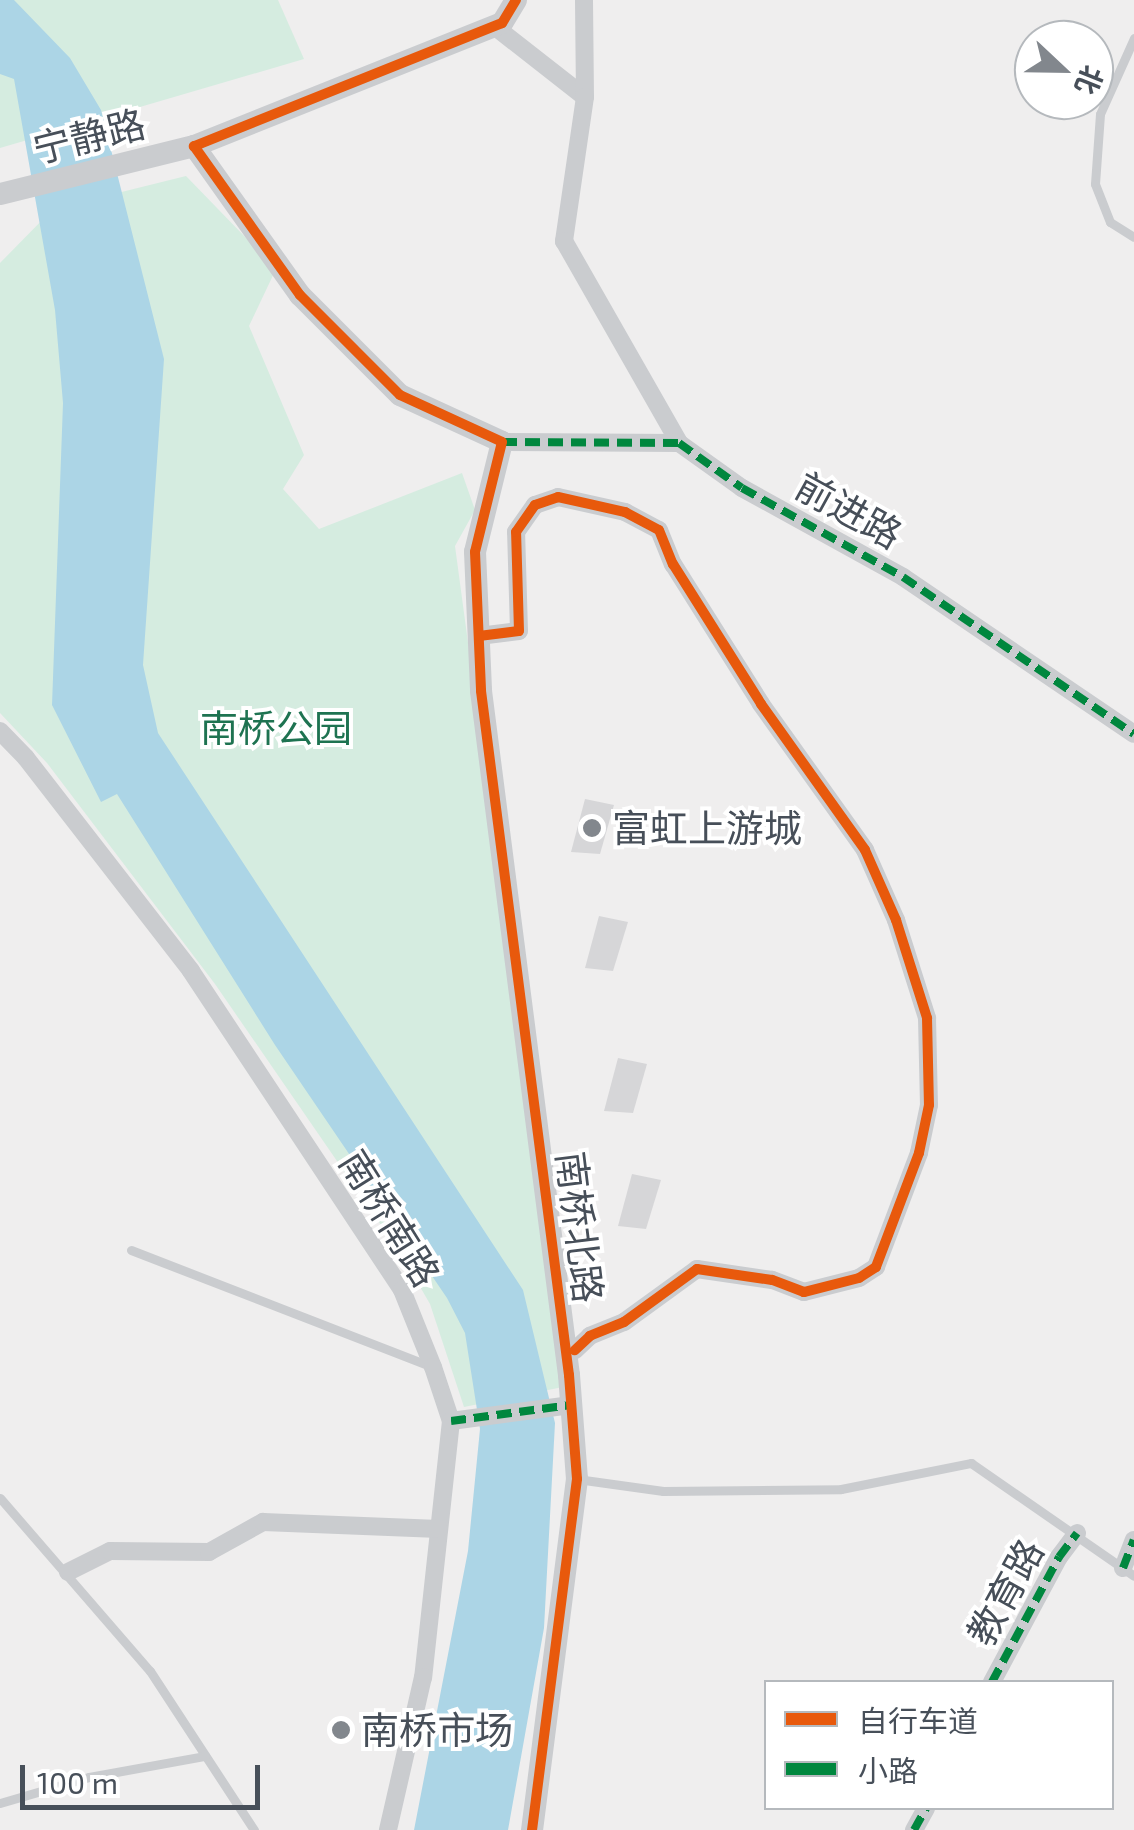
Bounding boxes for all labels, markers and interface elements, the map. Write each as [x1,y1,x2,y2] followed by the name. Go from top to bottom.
[1014,20,1114,120] north arrow
[1069,61,1111,100] text: 北
[28,100,150,172] street label: 宁静路
[788,462,910,558] street label: 前进路
[200,705,352,751] park label: 南桥公园
[612,805,802,851] place label: 富虹上游城
[581,817,603,839] marker: 富虹上游城
[330,1141,450,1295] street label: 南桥南路
[548,1149,612,1305] street label: 南桥北路
[957,1531,1053,1653] street label: 教育路
[764,1680,1114,1810] legend
[858,1702,978,1738] text: 自行车道
[361,1707,513,1753] place label: 南桥市场
[330,1719,352,1741] marker: 南桥市场
[25,1745,265,1807] scale bar
[858,1752,918,1788] text: 小路
[37,1764,118,1800] text: 100 m

